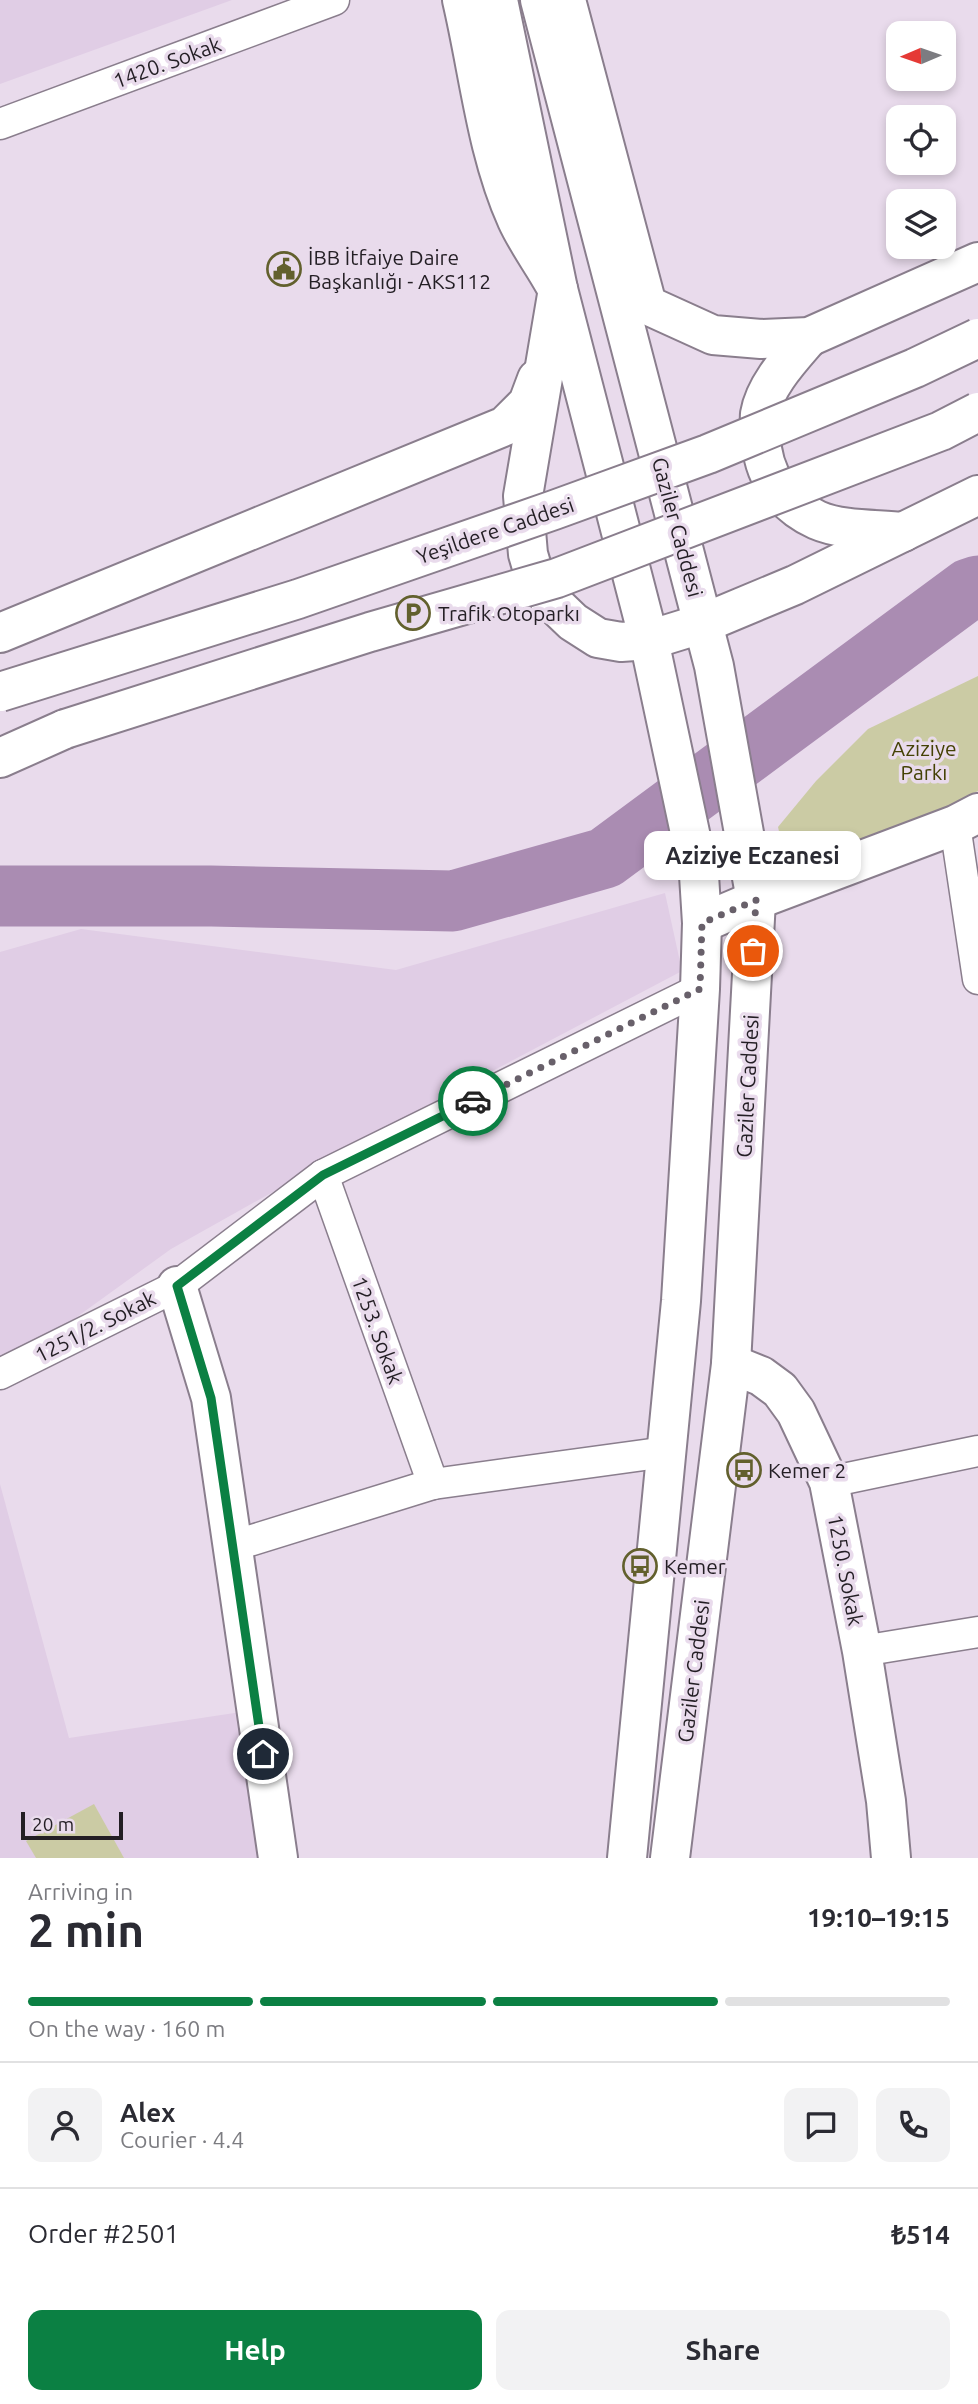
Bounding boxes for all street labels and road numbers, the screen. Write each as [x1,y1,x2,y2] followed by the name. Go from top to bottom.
[110,31,224,93] street label: 1420. Sokak
[648,455,708,599] street label: Gaziler Caddesi
[413,492,577,568] street label: Yeşildere Caddesi
[731,1014,763,1158] street label: Gaziler Caddesi
[347,1273,409,1387] street label: 1253. Sokak
[31,1285,160,1367] street label: 1251/2. Sokak
[823,1512,869,1628] street label: 1250. Sokak
[672,1598,714,1744] street label: Gaziler Caddesi

